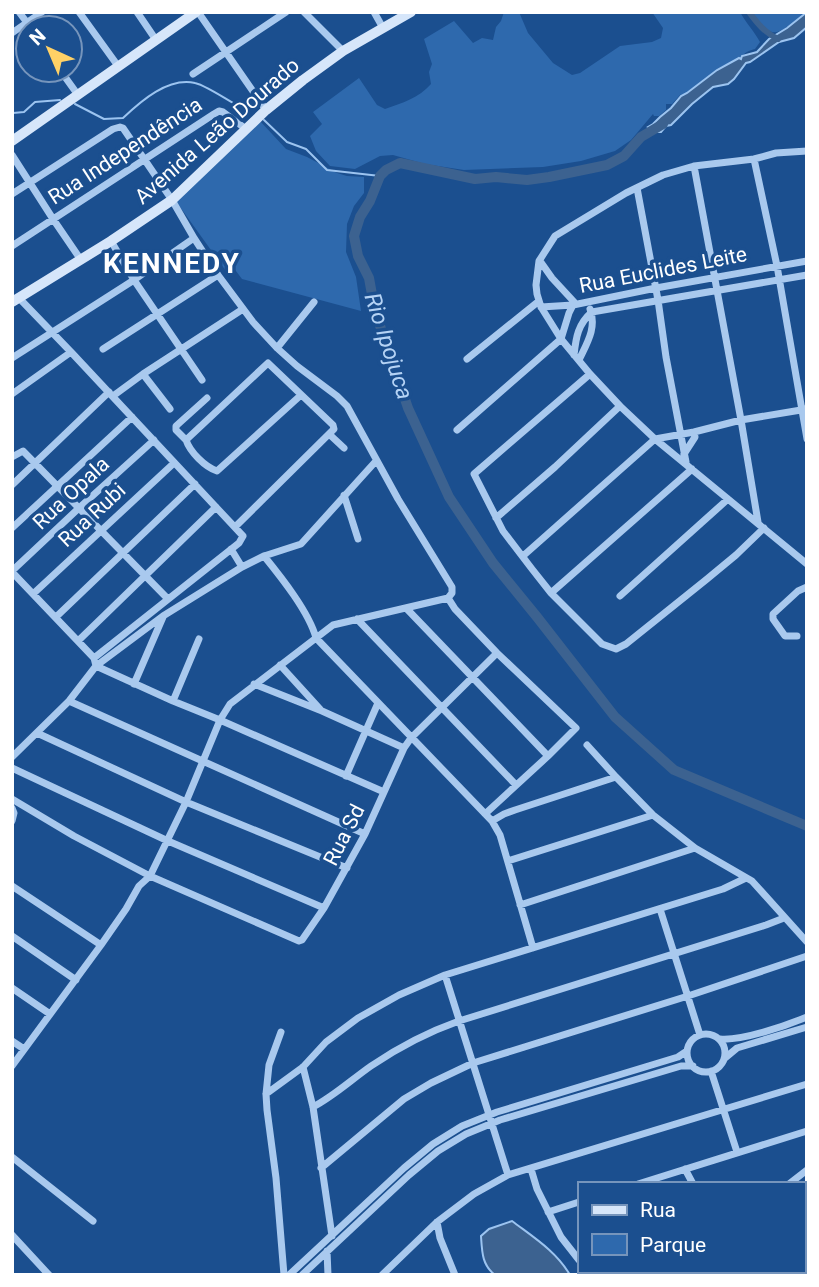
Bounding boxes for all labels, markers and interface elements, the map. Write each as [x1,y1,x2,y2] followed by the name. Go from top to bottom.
[14,14,84,84] north arrow
[25,24,50,50] text: N
[130,53,304,209] street label: Avenida Leão Dourado
[44,92,206,210] street label: Rua Independência
[577,242,749,298] street label: Rua Euclides Leite
[103,247,241,280] district label: KENNEDY
[359,290,418,403] water label: Rio Ipojuca
[28,452,114,534] street label: Rua Opala
[54,478,130,552] street label: Rua Rubi
[318,800,370,870] street label: Rua Sd
[578,1182,805,1273] legend
[640,1198,676,1222] text: Rua
[640,1233,706,1257] text: Parque

